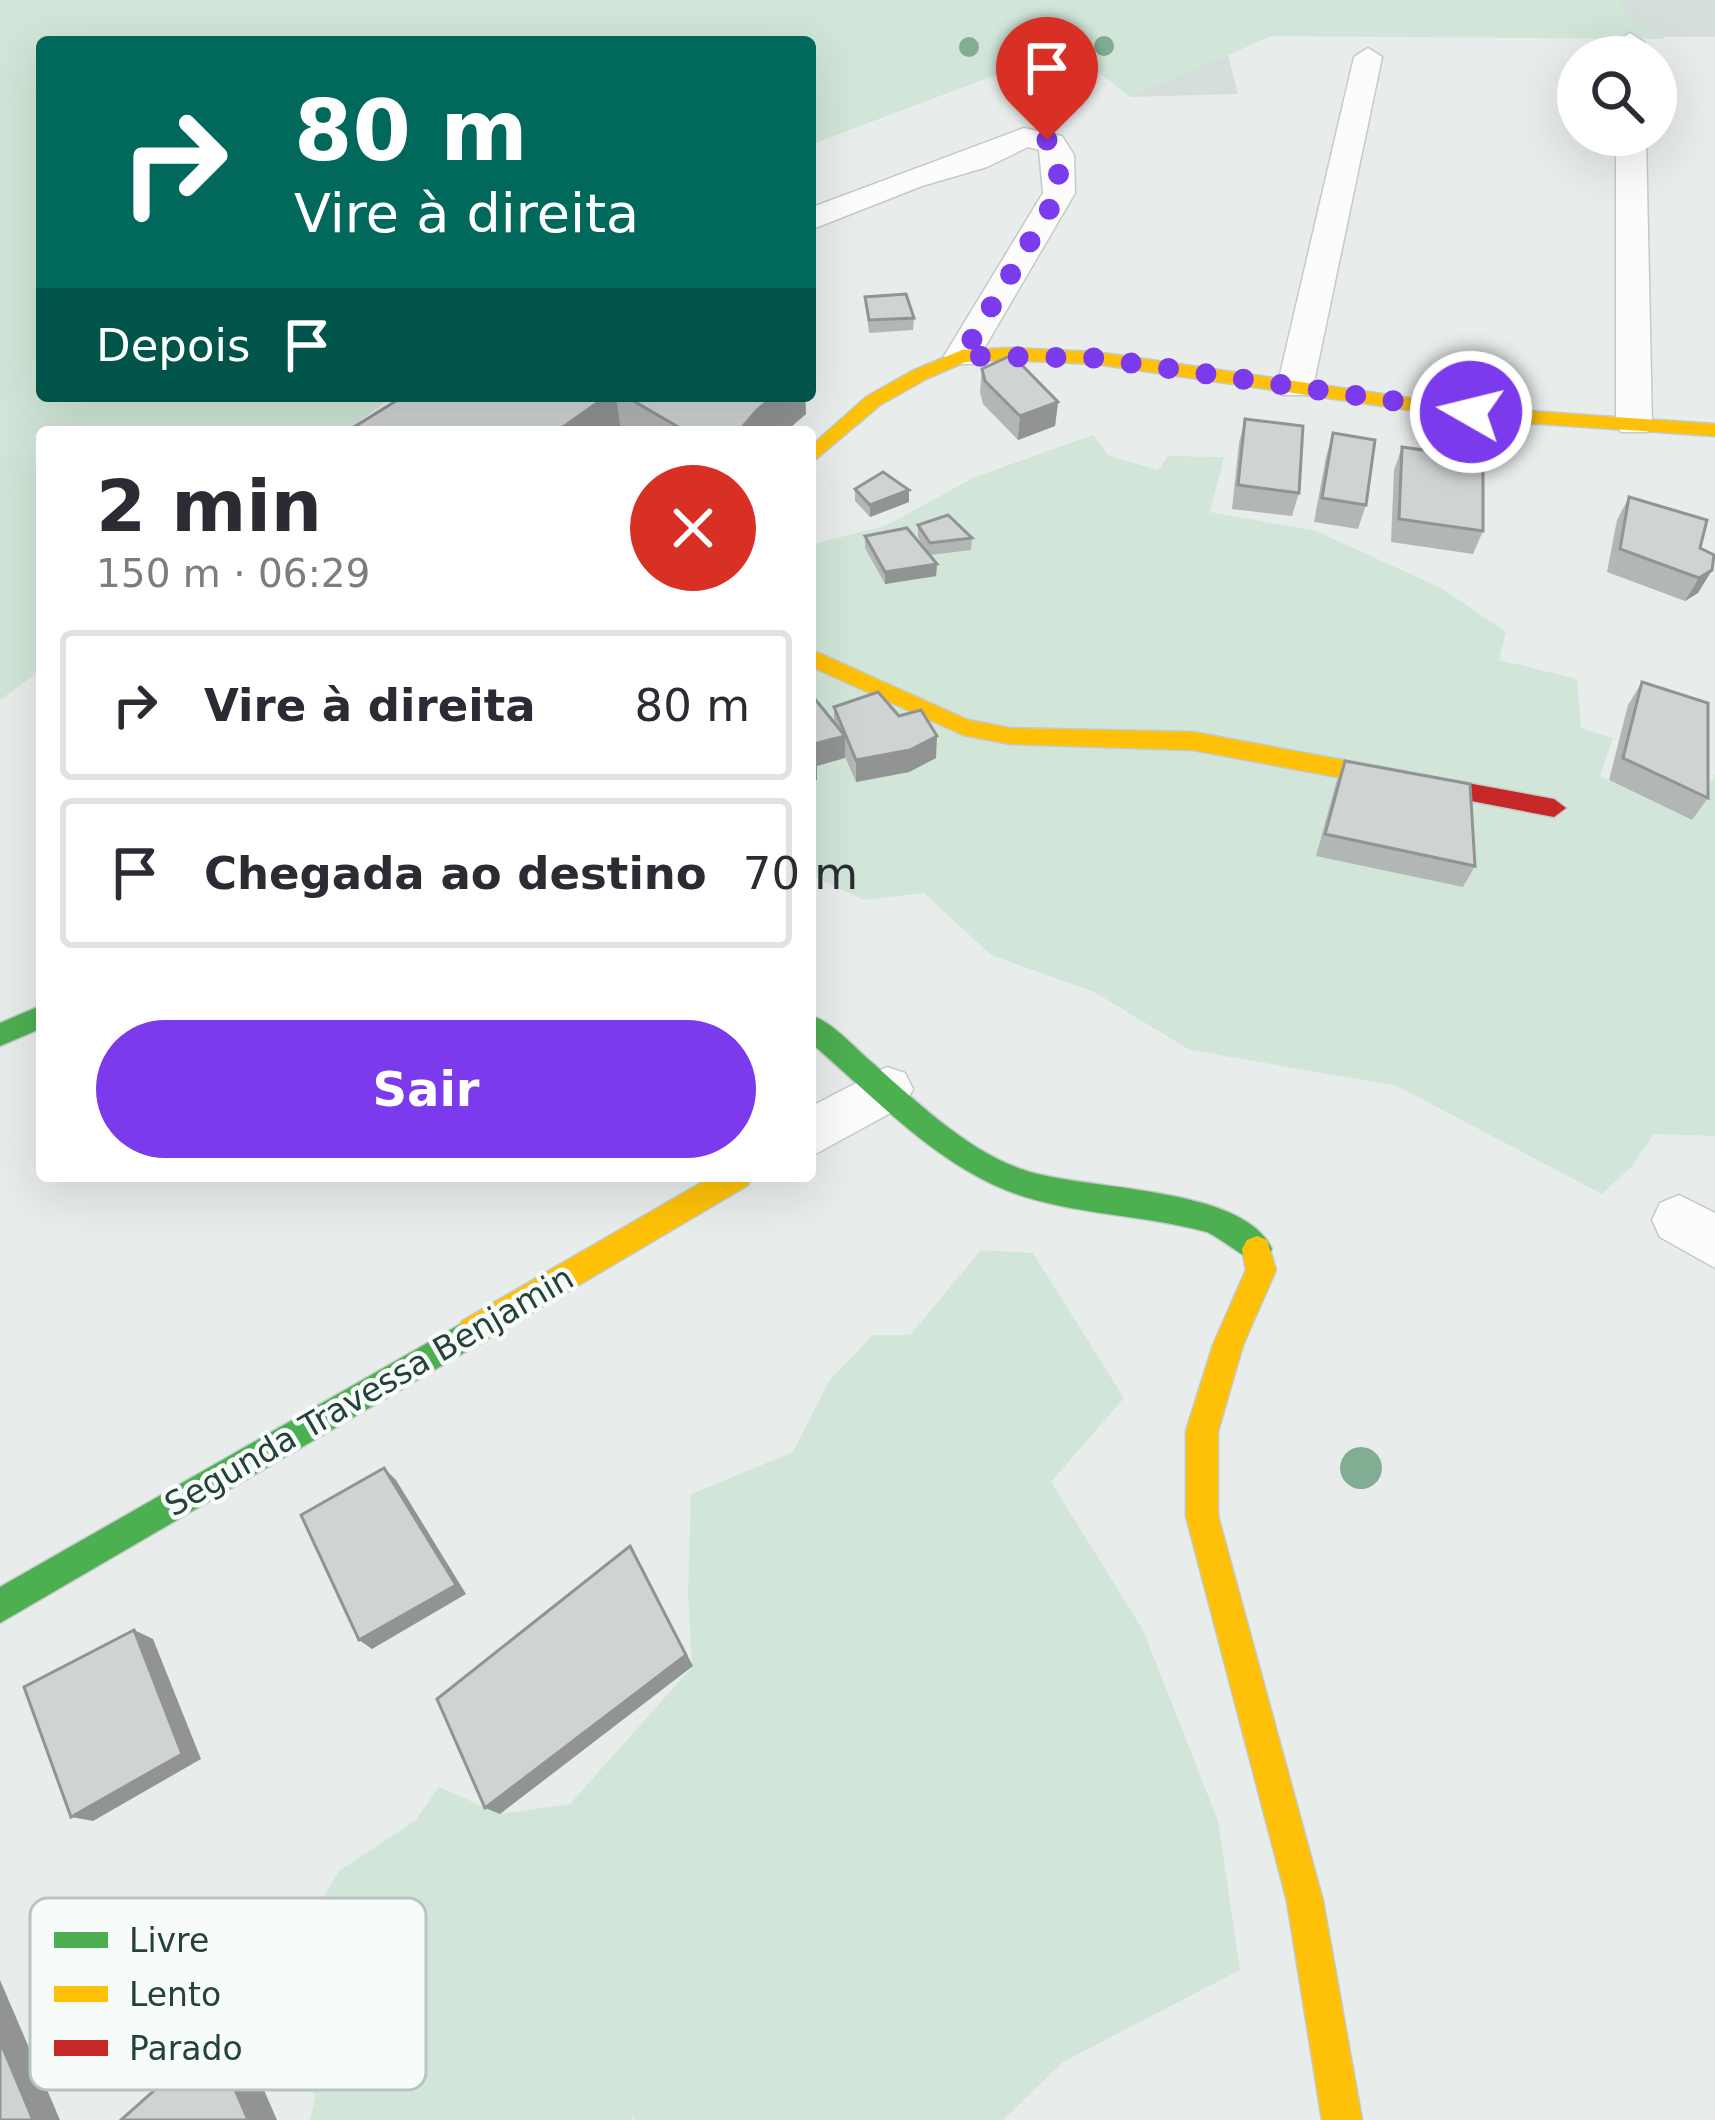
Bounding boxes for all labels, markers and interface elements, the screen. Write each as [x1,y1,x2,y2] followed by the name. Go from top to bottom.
[996,17,1098,140] pin
[1014,35,1080,101] icon: arrive
[1557,36,1677,156] map controls
[1557,36,1677,156] button: search
[294,82,528,180] text: 80 m
[96,84,252,240] icon: right
[294,182,639,245] text: Vire à direita
[274,312,340,378] icon: arrive
[96,319,250,372] text: Depois
[1408,349,1534,475] position arrow
[96,464,322,548] text: 2 min
[630,465,756,591] button: close
[96,551,370,596] text: 150 m · 06:29
[102,672,168,738] icon: right
[204,679,536,732] text: Vire à direita
[635,679,750,732] text: 80 m
[102,840,168,906] icon: arrive
[204,847,707,900] text: Chegada ao destino
[743,847,858,900] text: 70 m
[96,1020,756,1158] button: Sair
[158,1258,580,1524] street label: Segunda Travessa Benjamin
[30,1898,426,2090] legend
[129,1921,209,1960] text: Livre
[129,1975,221,2014] text: Lento
[129,2029,243,2068] text: Parado

